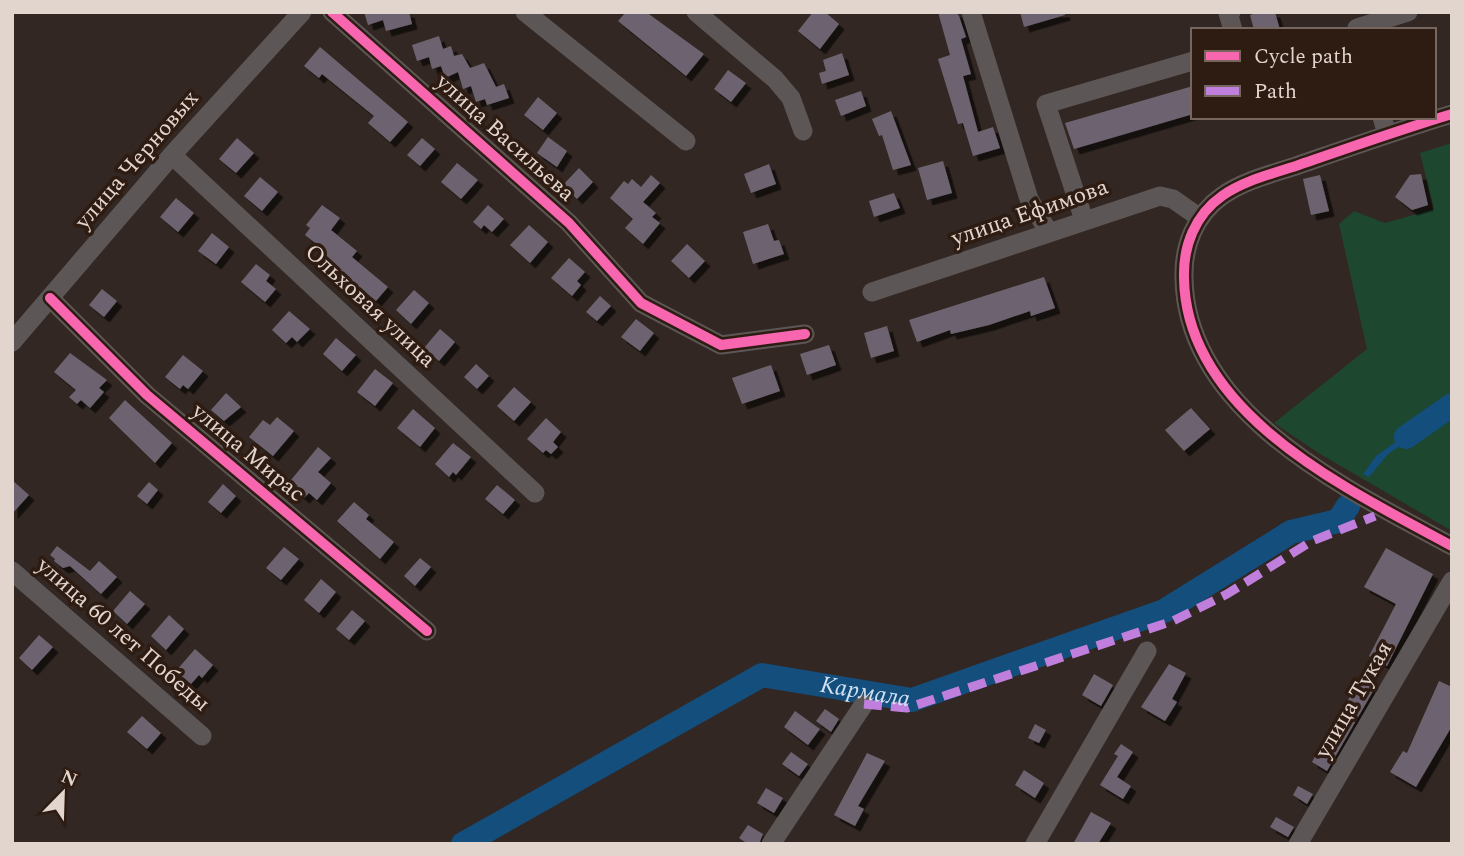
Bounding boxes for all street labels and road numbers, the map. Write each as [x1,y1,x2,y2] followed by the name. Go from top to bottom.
[427,65,583,210] street label: улица Васильева
[66,83,207,238] street label: улица Черновых
[946,170,1113,257] street label: улица Ефимова
[296,236,444,376] street label: Ольховая улица
[183,394,313,511] street label: улица Мирас
[28,549,218,721] street label: улица 60 лет Победы
[1306,635,1402,766] street label: улица Тукая

